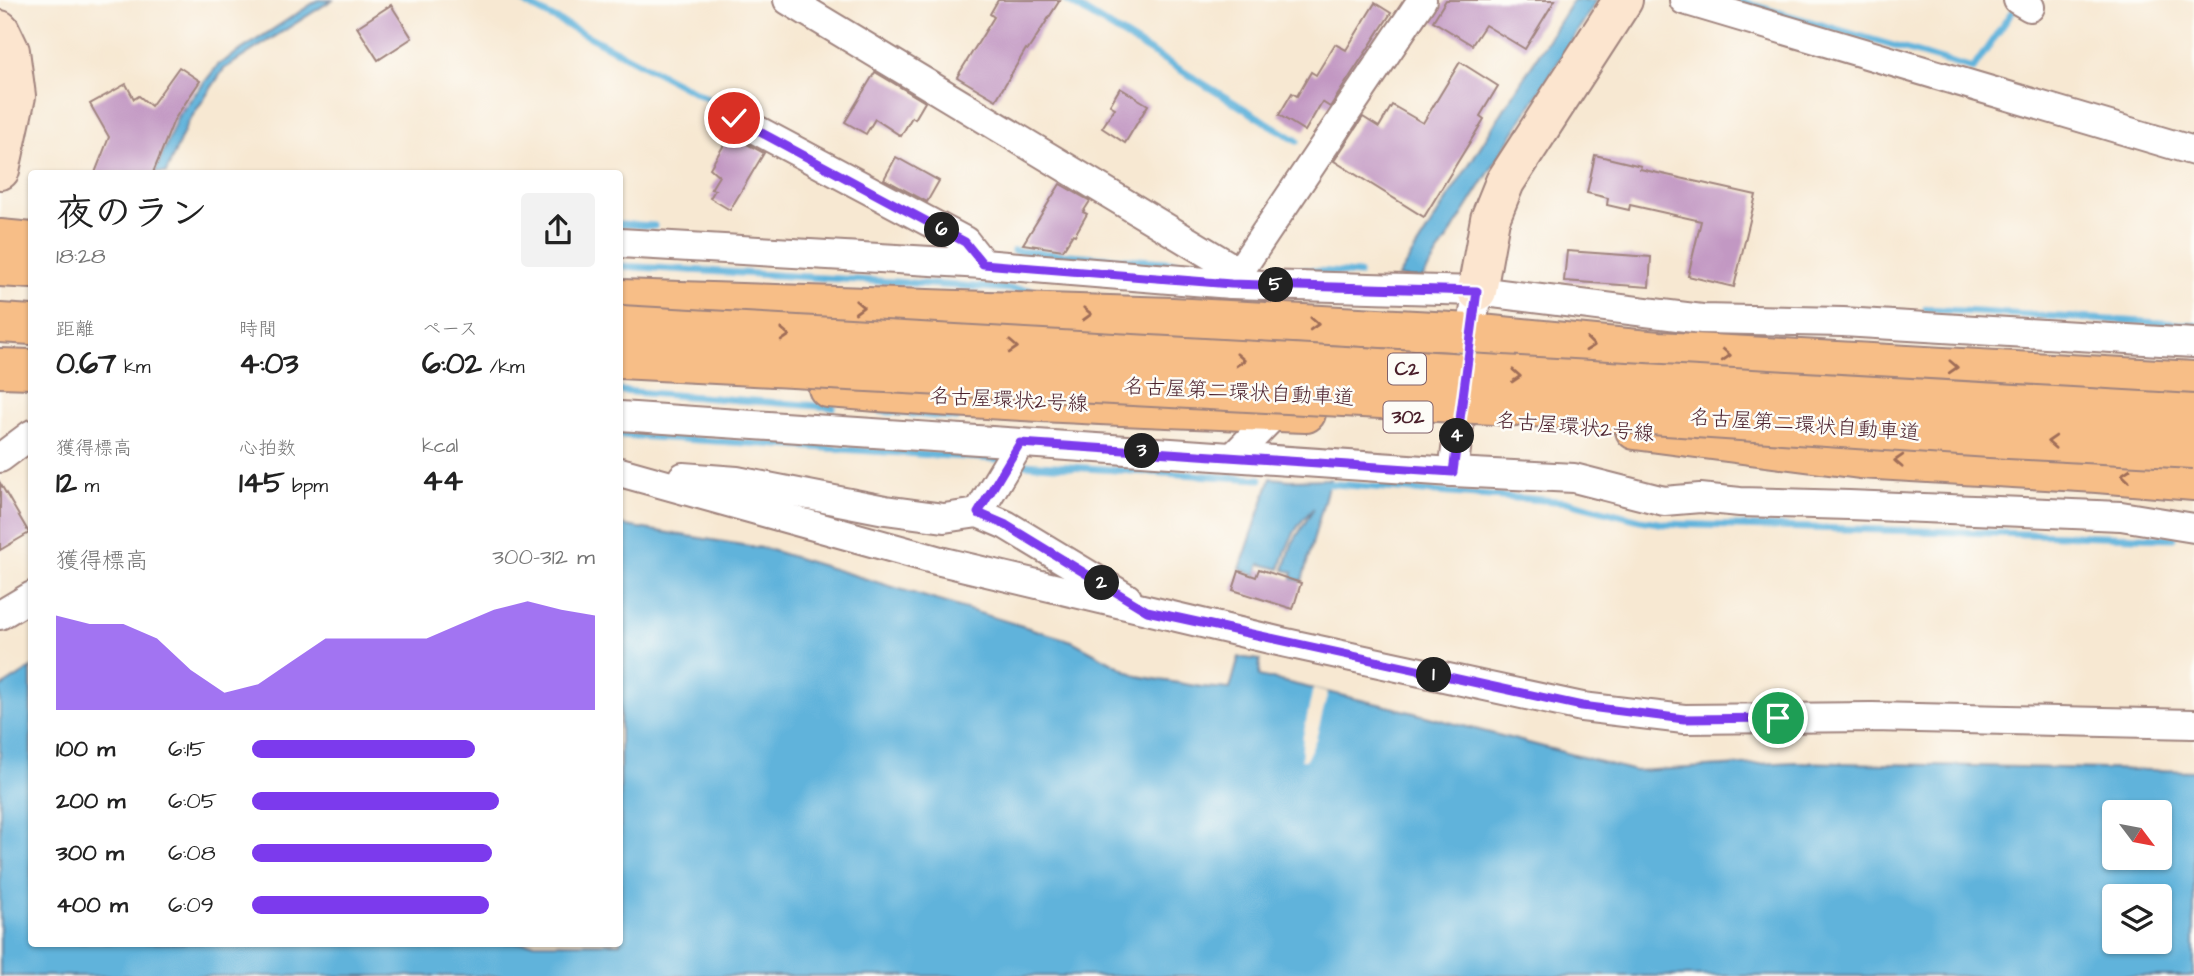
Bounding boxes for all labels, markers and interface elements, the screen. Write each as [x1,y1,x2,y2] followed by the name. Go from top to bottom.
[704,88,764,148] pin
[715,99,753,137] icon: check
[56,188,208,240] text: 夜のラン
[521,193,595,267] button: share
[925,212,960,247] pin: 6
[936,216,947,243] text: 6
[56,240,106,272] text: 18:28
[1258,268,1294,302] pin: 5
[1269,271,1282,298] text: 5
[854,299,865,315] one-way arrow
[1082,306,1092,322] one-way arrow
[56,316,94,343] text: 距離
[239,316,277,343] text: 時間
[422,316,478,343] text: ペース
[1309,316,1320,331] one-way arrow
[780,327,791,342] one-way arrow
[1584,337,1596,352] one-way arrow
[1007,340,1018,355] one-way arrow
[56,343,116,385] text: 0.67
[239,343,299,385] text: 4:03
[422,343,482,385] text: 6:02
[1721,347,1732,362] one-way arrow
[1235,352,1246,367] one-way arrow
[116,354,151,381] text: km
[482,354,525,381] text: /km
[1388,354,1426,384] road number: C2
[1948,360,1959,375] one-way arrow
[1511,368,1522,383] one-way arrow
[1123,371,1355,413] street label: 名古屋第二環状自動車道
[929,381,1089,419] street label: 名古屋環状2号線
[1384,402,1432,432] road number: 302
[1689,402,1921,448] street label: 名古屋第二環状自動車道
[1495,406,1655,448] street label: 名古屋環状2号線
[1440,418,1474,453] pin: 4
[1450,422,1463,449] text: 4
[422,433,458,460] text: kcal
[1124,434,1160,468] pin: 3
[2047,434,2058,449] one-way arrow
[56,435,132,462] text: 獲得標高
[239,435,296,462] text: 心拍数
[1137,437,1146,464] text: 3
[1893,454,1904,469] one-way arrow
[422,460,463,502] text: 44
[56,462,77,504] text: 12
[239,462,285,504] text: 145
[2120,468,2131,483] one-way arrow
[77,473,99,500] text: m
[285,473,328,500] text: bpm
[492,541,595,573] text: 300–312 m
[56,545,148,577] text: 獲得標高
[1084,566,1120,600] pin: 2
[1096,569,1107,596] text: 2
[1416,658,1452,692] pin: 1
[1432,661,1435,688] text: 1
[1748,688,1808,748] pin
[1759,699,1797,737] icon: arrive
[56,733,115,765] text: 100 m
[168,733,206,765] text: 6:15
[56,785,125,817] text: 200 m
[168,785,217,817] text: 6:05
[2102,800,2172,870] north arrow
[2102,800,2172,954] map controls
[56,837,124,869] text: 300 m
[168,837,216,869] text: 6:08
[2102,884,2172,954] button: layers
[56,889,128,921] text: 400 m
[168,889,214,921] text: 6:09

